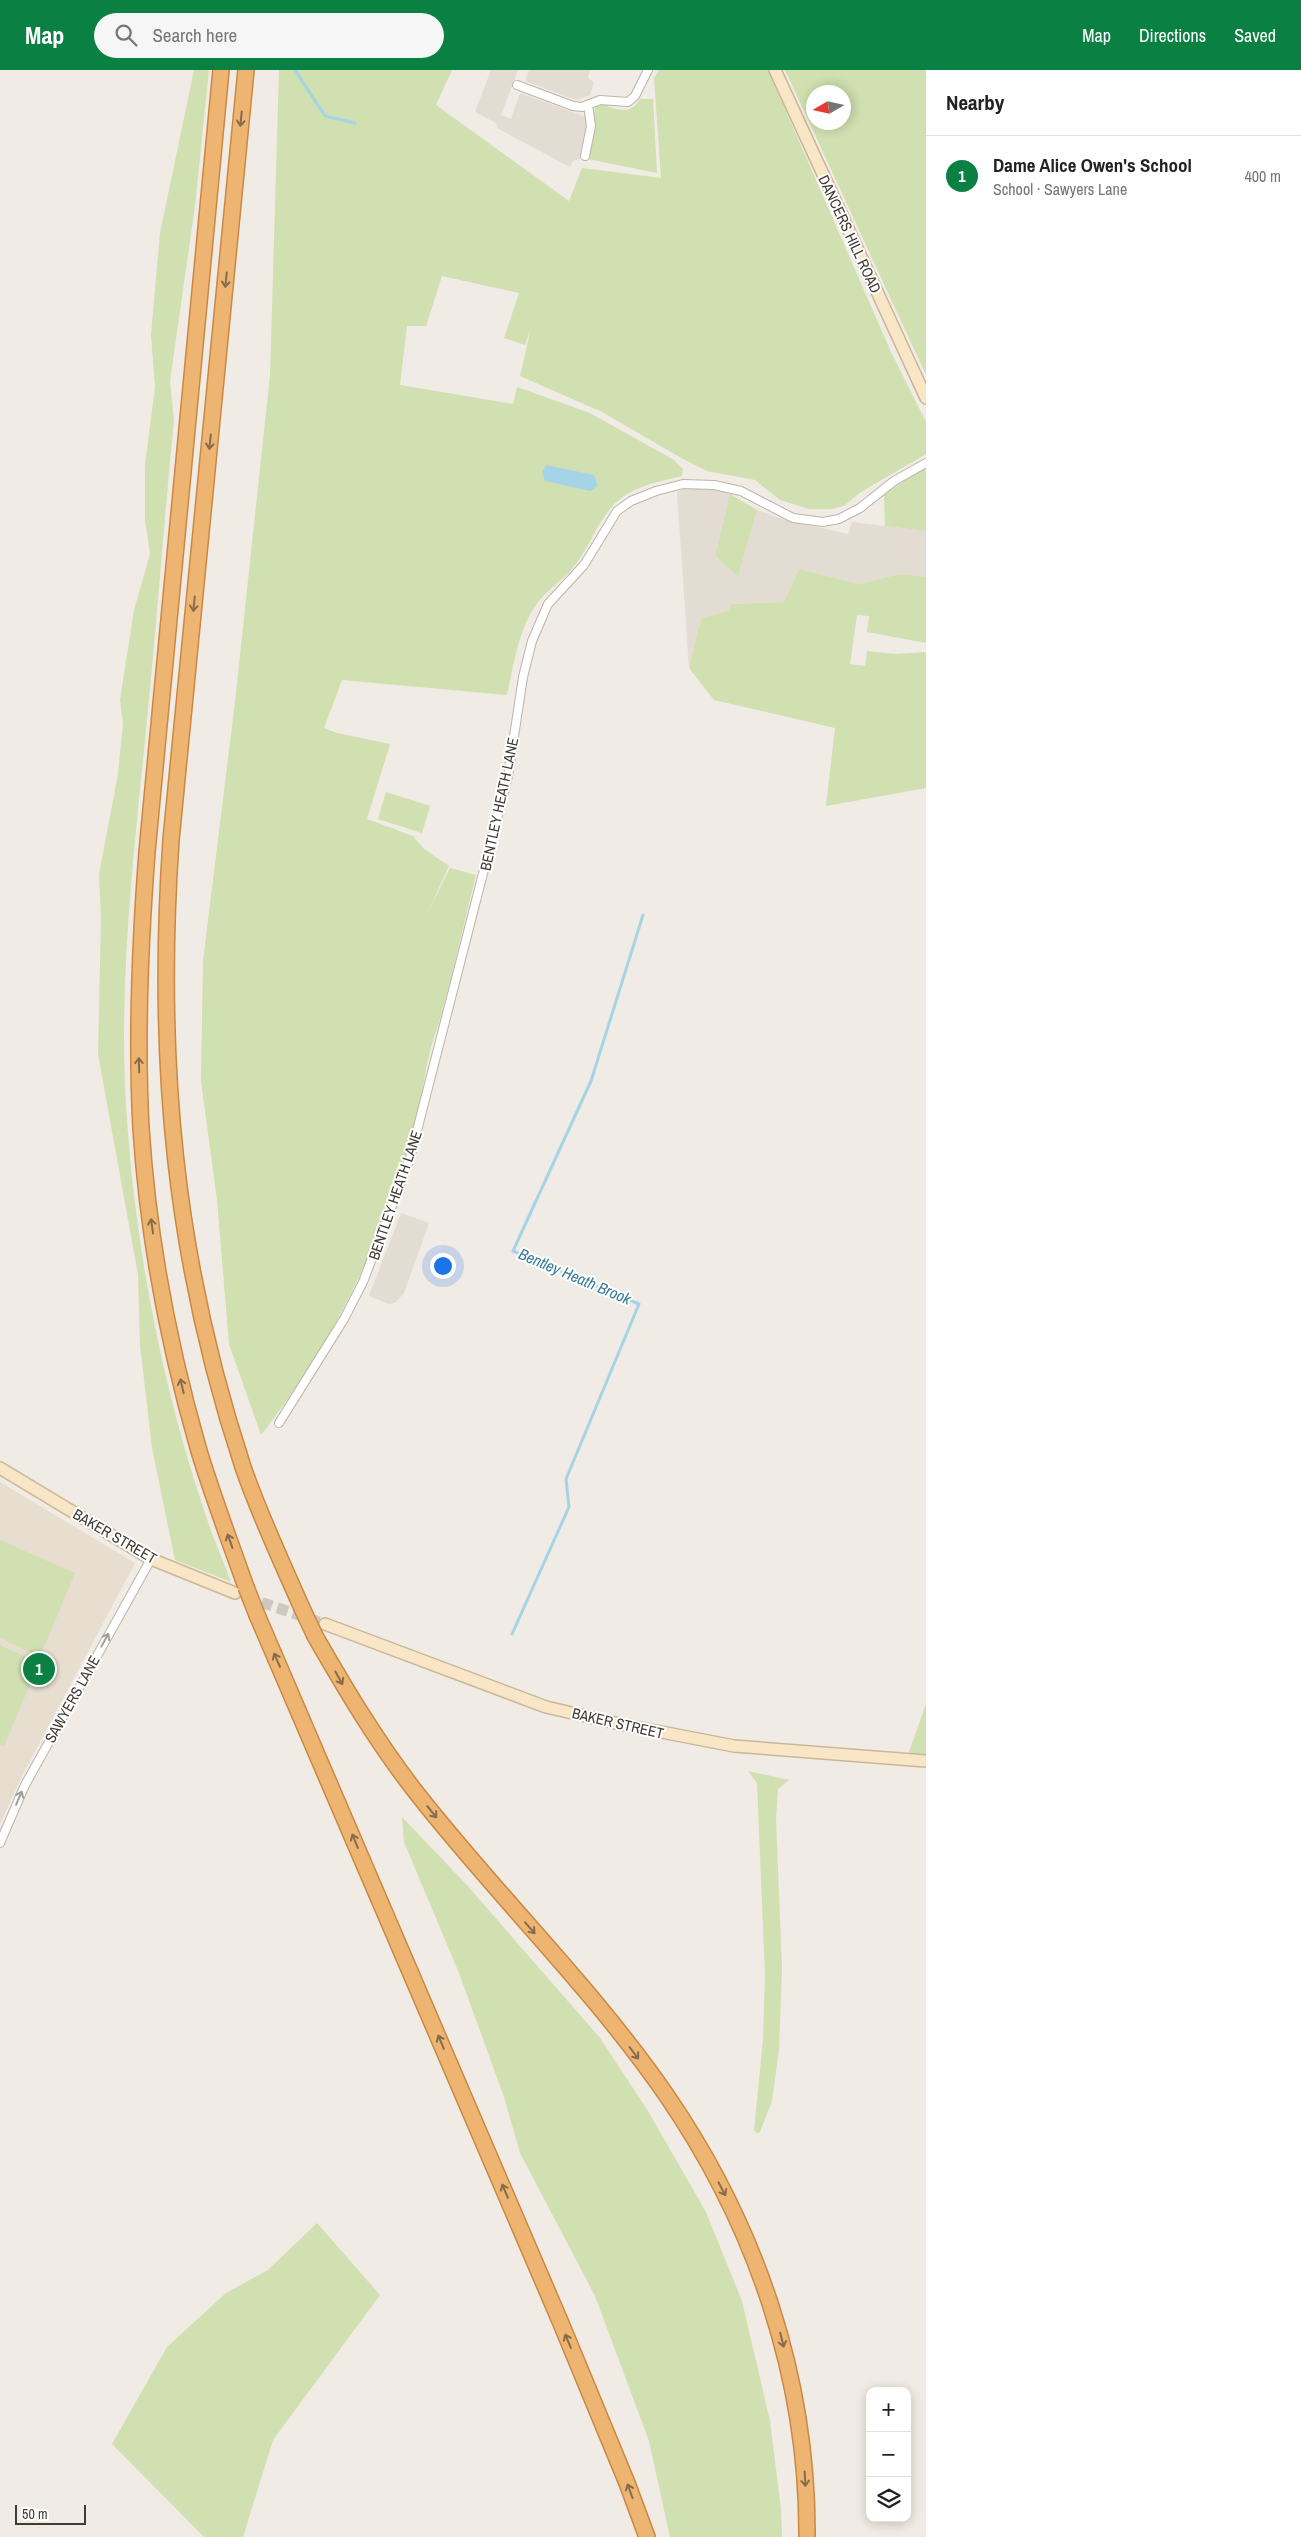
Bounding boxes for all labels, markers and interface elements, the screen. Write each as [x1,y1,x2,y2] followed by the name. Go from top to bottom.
[94,13,444,58] search box
[25,19,64,51] text: Map
[112,21,140,49] icon: search
[152,22,237,48] text: Search here
[1082,23,1111,48] text: Map
[1139,23,1206,48] text: Directions
[1234,23,1276,48] text: Saved
[806,85,851,130] north arrow
[946,88,1004,117] text: Nearby
[236,110,246,126] one-way arrow
[993,152,1192,178] text: Dame Alice Owen's School
[958,165,966,187] text: 1
[1245,165,1281,187] text: 400 m
[813,172,887,297] street label: DANCERS HILL ROAD
[993,178,1127,200] text: School · Sawyers Lane
[221,272,230,288] one-way arrow
[205,434,215,450] one-way arrow
[189,595,199,611] one-way arrow
[475,735,523,873] street label: BENTLEY HEATH LANE
[134,1057,144,1073] one-way arrow
[363,1127,427,1263] street label: BENTLEY HEATH LANE
[147,1219,157,1235] one-way arrow
[515,1242,635,1310] water label: Bentley Heath Brook
[430,1253,456,1279] your location
[177,1378,186,1394] one-way arrow
[69,1503,161,1569] street label: BAKER STREET
[225,1534,234,1549] one-way arrow
[100,1633,110,1648] one-way arrow
[23,1650,55,1688] pin: 1
[39,1652,105,1746] street label: SAWYERS LANE
[271,1653,281,1668] one-way arrow
[335,1670,344,1685] one-way arrow
[570,1702,666,1744] street label: BAKER STREET
[14,1791,24,1806] one-way arrow
[426,1805,437,1818] one-way arrow
[349,1834,359,1849] one-way arrow
[524,1921,536,1934] one-way arrow
[435,2035,445,2050] one-way arrow
[629,2046,639,2060] one-way arrow
[717,2181,727,2196] one-way arrow
[500,2184,509,2199] one-way arrow
[777,2331,787,2347] one-way arrow
[563,2334,573,2349] one-way arrow
[866,2387,911,2522] map controls
[866,2387,911,2432] button: +
[866,2432,911,2477] button: −
[800,2471,809,2487] one-way arrow
[866,2477,911,2522] button: layers
[625,2484,634,2499] one-way arrow
[15,2502,86,2525] scale bar
[22,2505,48,2523] text: 50 m

